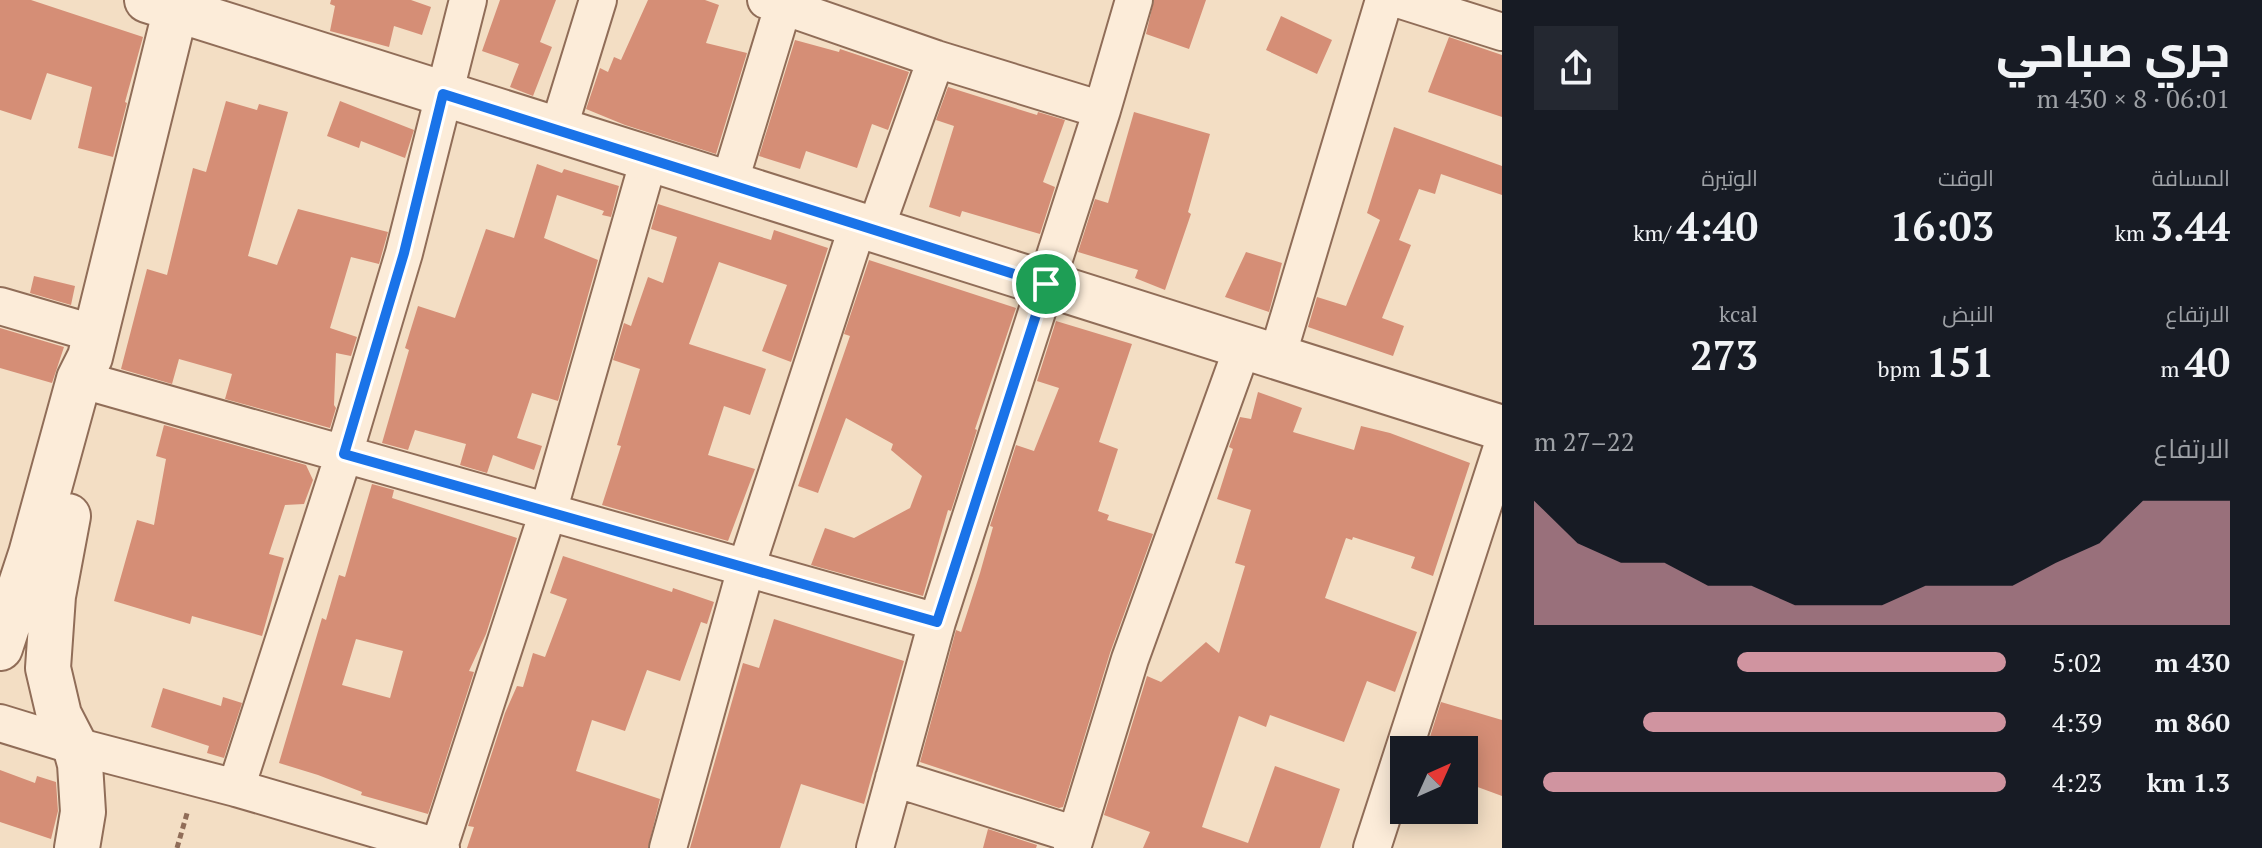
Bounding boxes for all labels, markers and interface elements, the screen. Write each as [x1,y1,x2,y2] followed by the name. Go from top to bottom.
[1996,21,2230,80] text: جري صباحي
[1534,26,1618,110] button: share
[2036,81,2230,115] text: 06:01 · 8 × 430 m
[1702,163,1758,192] text: الوتيرة
[1938,163,1994,192] text: الوقت
[2152,163,2230,192] text: المسافة
[1676,199,1758,252] text: 4:40
[1890,199,1994,252] text: 16:03
[2150,199,2230,252] text: 3.44
[1633,218,1676,247] text: /km
[2115,218,2150,247] text: km
[1012,250,1080,318] pin
[1024,262,1068,306] icon: arrive
[1719,299,1758,328] text: kcal
[1942,299,1994,328] text: النبض
[2166,299,2230,328] text: الارتفاع
[1690,328,1758,381] text: 273
[1926,335,1994,388] text: 151
[2185,335,2230,388] text: 40
[1877,354,1926,383] text: bpm
[2160,354,2185,383] text: m
[1534,424,1635,458] text: 22–27 m
[2154,431,2230,465] text: الارتفاع
[2052,645,2102,679] text: 5:02
[2155,645,2230,679] text: 430 m
[2052,705,2102,739] text: 4:39
[2155,705,2230,739] text: 860 m
[1390,736,1478,824] north arrow
[1390,736,1478,824] map controls
[2052,765,2102,799] text: 4:23
[2147,765,2230,799] text: 1.3 km

